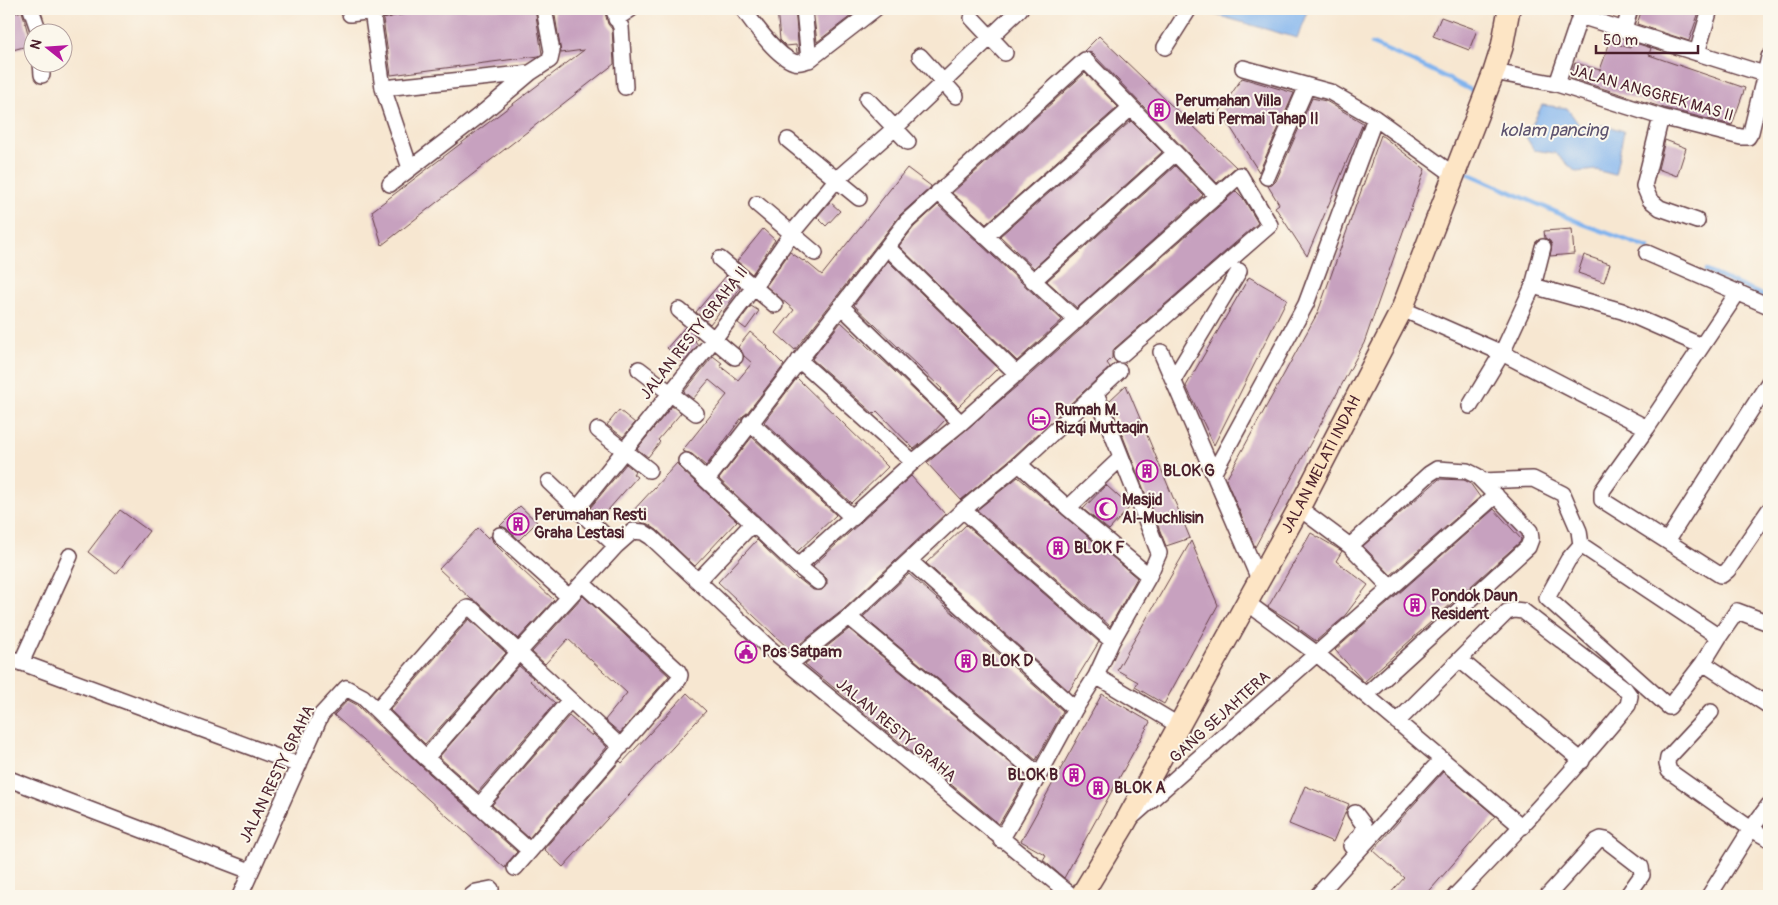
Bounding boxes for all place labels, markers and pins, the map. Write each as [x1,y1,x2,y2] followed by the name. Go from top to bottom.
[1175,91,1319,129] place label: Perumahan Villa Melati Permai Tahap II
[1147,98,1171,122] building icon: Perumahan Villa Melati Permai Tahap II
[1055,400,1148,438] place label: Rumah M. Rizqi Muttaqin
[1027,407,1051,431] hotel icon: Rumah M. Rizqi Muttaqin
[1135,459,1159,483] building icon: BLOK G
[1163,461,1215,481] place label: BLOK G
[1122,490,1204,528] place label: Masjid Al-Muchlisin
[1094,497,1118,521] mosque icon: Masjid Al-Muchlisin
[534,505,646,543] place label: Perumahan Resti Graha Lestasi
[506,512,530,536] building icon: Perumahan Resti Graha Lestasi
[1046,536,1070,560] building icon: BLOK F
[1074,538,1125,558] place label: BLOK F
[1431,586,1518,624] place label: Pondok Daun Resident
[1403,593,1427,617] building icon: Pondok Daun Resident
[734,640,758,664] public building icon: Pos Satpam
[762,642,842,662] place label: Pos Satpam
[954,649,978,673] building icon: BLOK D
[982,651,1033,671] place label: BLOK D
[1062,763,1086,787] building icon: BLOK B
[1008,765,1058,785] place label: BLOK B
[1086,776,1110,800] building icon: BLOK A
[1114,778,1166,798] place label: BLOK A

